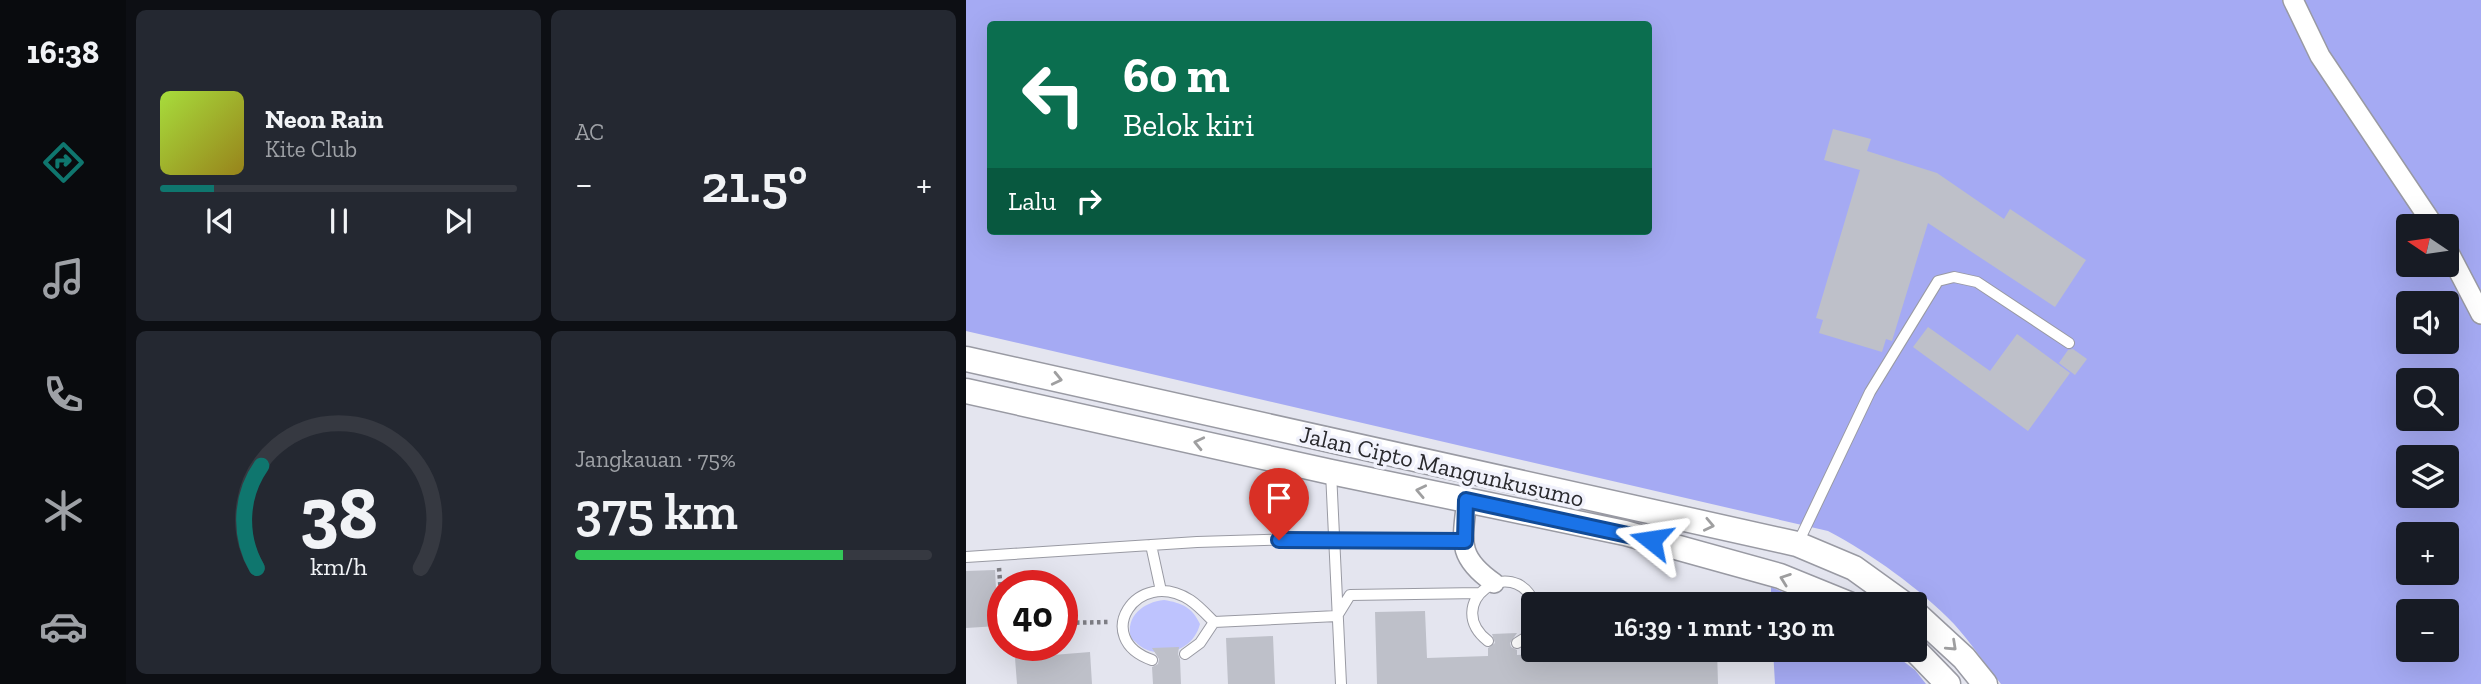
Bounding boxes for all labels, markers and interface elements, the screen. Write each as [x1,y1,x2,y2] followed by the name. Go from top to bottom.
[27,33,99,71] text: 16:38
[1123,46,1230,105] text: 60 m
[1008,49,1099,140] icon: left
[265,103,383,135] text: Neon Rain
[1123,106,1254,144] text: Belok kiri
[575,118,604,146] text: AC
[265,135,357,163] text: Kite Club
[39,138,88,187] icon: directions
[701,153,807,215] text: 21.5°
[575,161,593,207] text: −
[916,161,932,207] text: +
[1070,182,1108,220] icon: right
[1008,185,1056,217] text: Lalu
[201,202,239,240] icon: previous
[320,202,358,240] icon: pause
[439,202,477,240] icon: next
[2396,214,2459,276] north arrow
[2396,214,2459,662] map controls
[39,254,88,303] icon: music
[2396,291,2459,354] button: sound
[2396,368,2459,431] button: search
[39,370,88,419] icon: phone
[1050,371,1062,386] one-way arrow
[1297,419,1587,513] street label: Jalan Cipto Mangunkusumo
[1193,437,1205,451] one-way arrow
[575,445,736,473] text: Jangkauan · 75%
[2396,445,2459,508] button: layers
[1249,468,1309,540] pin
[299,470,378,558] text: 38
[1260,479,1298,517] icon: arrive
[575,480,738,542] text: 375 km
[1415,485,1427,500] one-way arrow
[39,486,88,535] icon: climate
[1614,503,1688,577] position arrow
[1703,517,1715,532] one-way arrow
[2396,522,2459,585] button: +
[310,551,367,581] text: km/h
[987,570,1078,661] speed limit sign: 40
[1780,573,1792,587] one-way arrow
[2396,599,2459,662] button: −
[39,602,88,651] icon: car
[1614,611,1834,643] text: 16:39 · 1 mnt · 130 m
[1944,638,1957,650] one-way arrow

